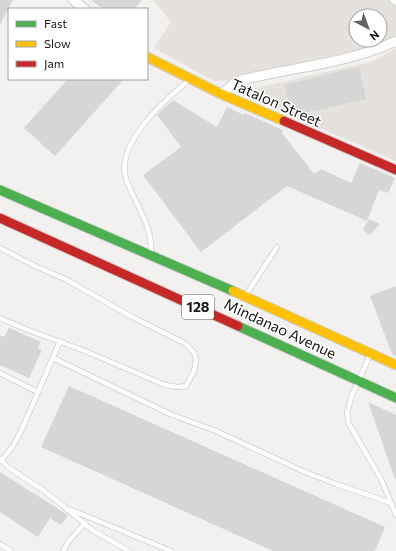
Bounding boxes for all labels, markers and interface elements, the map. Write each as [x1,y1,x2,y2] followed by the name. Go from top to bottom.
[8,8,148,80] legend
[348,8,388,48] north arrow
[44,16,67,30] text: Fast
[368,28,382,44] text: N
[44,36,71,50] text: Slow
[44,56,64,71] text: Jam
[229,74,324,130] street label: Tatalon Street
[222,294,339,362] street label: Mindanao Avenue
[182,295,214,319] road number: 128

